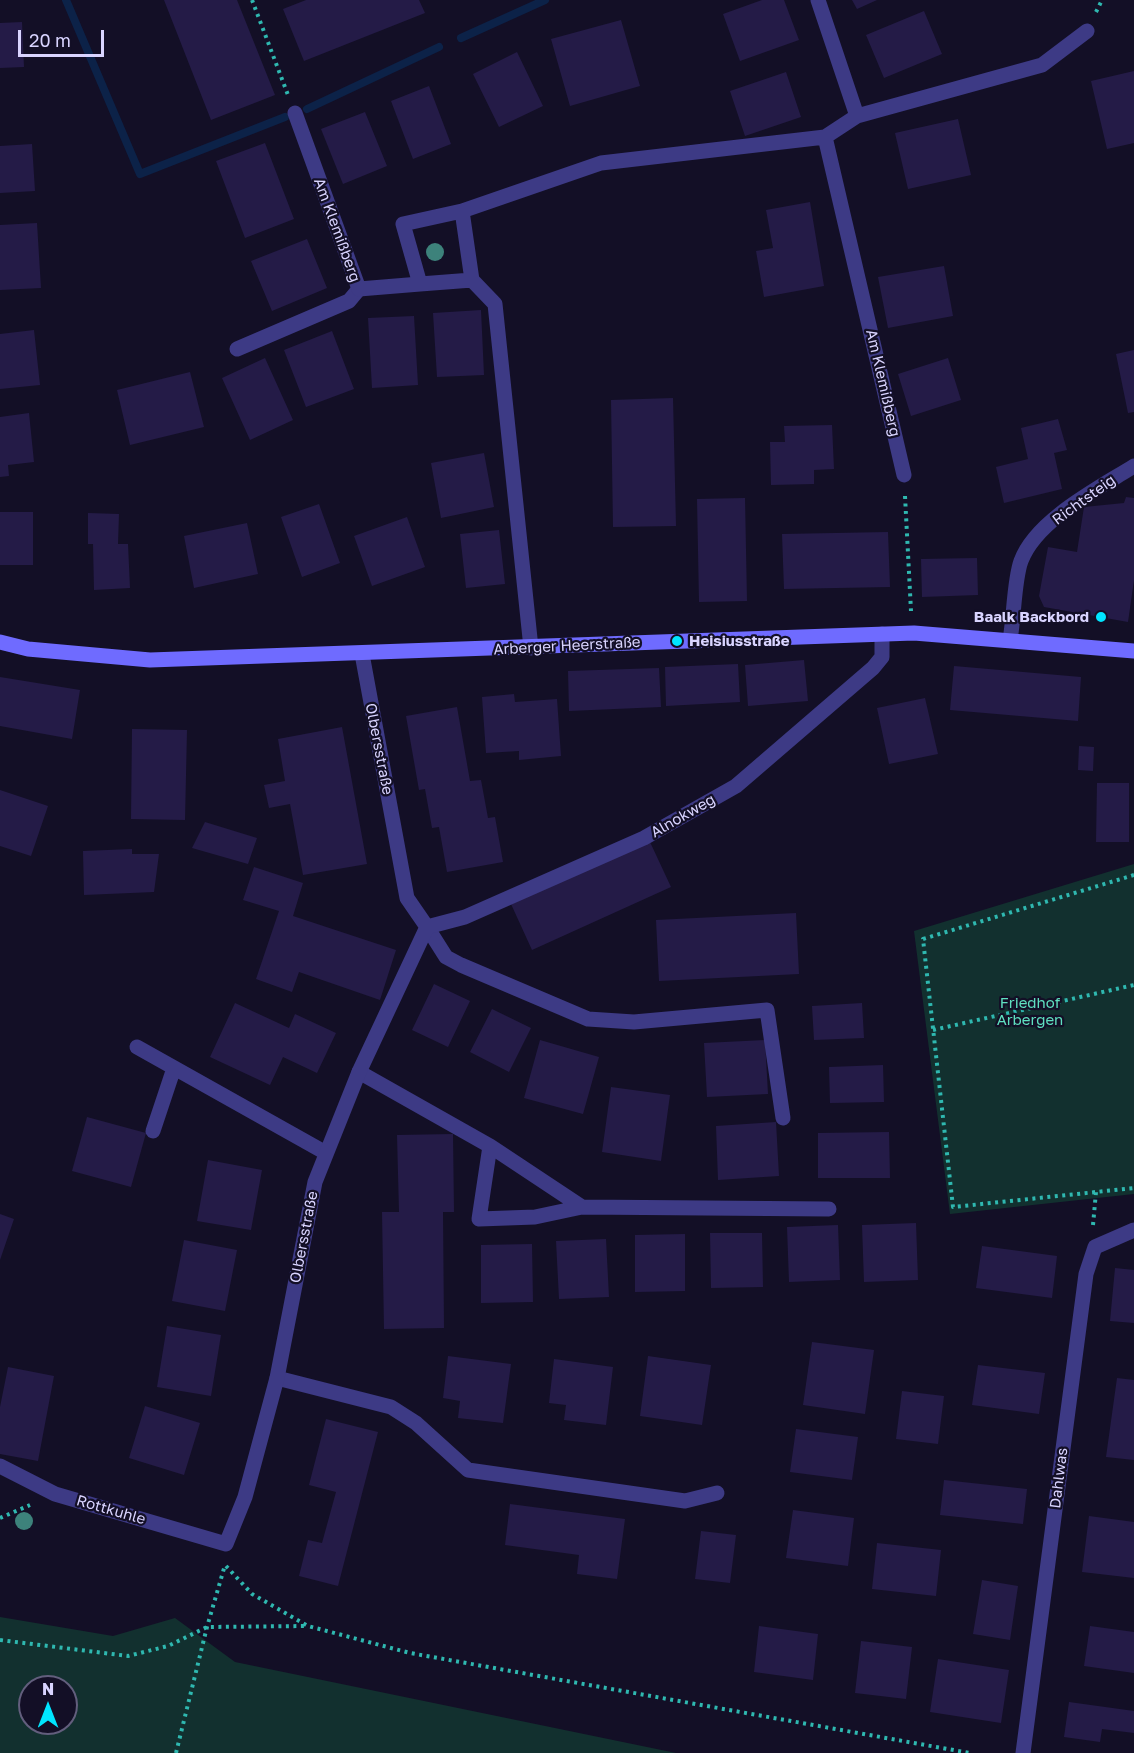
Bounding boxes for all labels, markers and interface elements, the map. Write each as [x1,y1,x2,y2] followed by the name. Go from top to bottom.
[21,18,106,56] scale bar
[29,29,71,51] text: 20 m
[310,175,364,285] street label: Am Klemißberg
[862,328,904,438] street label: Am Klemißberg
[1049,471,1119,529] street label: Richtsteig
[974,608,1089,626] place label: Baalk Backbord
[1094,610,1108,624] marker: Baalk Backbord
[689,632,790,650] place label: Heisiusstraße
[493,633,641,659] street label: Arberger Heerstraße
[670,634,684,648] marker: Heisiusstraße
[361,702,397,796] street label: Olbersstraße
[648,790,718,842] street label: Alnokweg
[997,994,1063,1029] park label: Friedhof Arbergen
[286,1190,322,1284] street label: Olbersstraße
[1046,1447,1072,1509] street label: Dahlwas
[74,1492,148,1528] street label: Rottkuhle
[18,1675,78,1735] north arrow
[42,1679,54,1699] text: N

